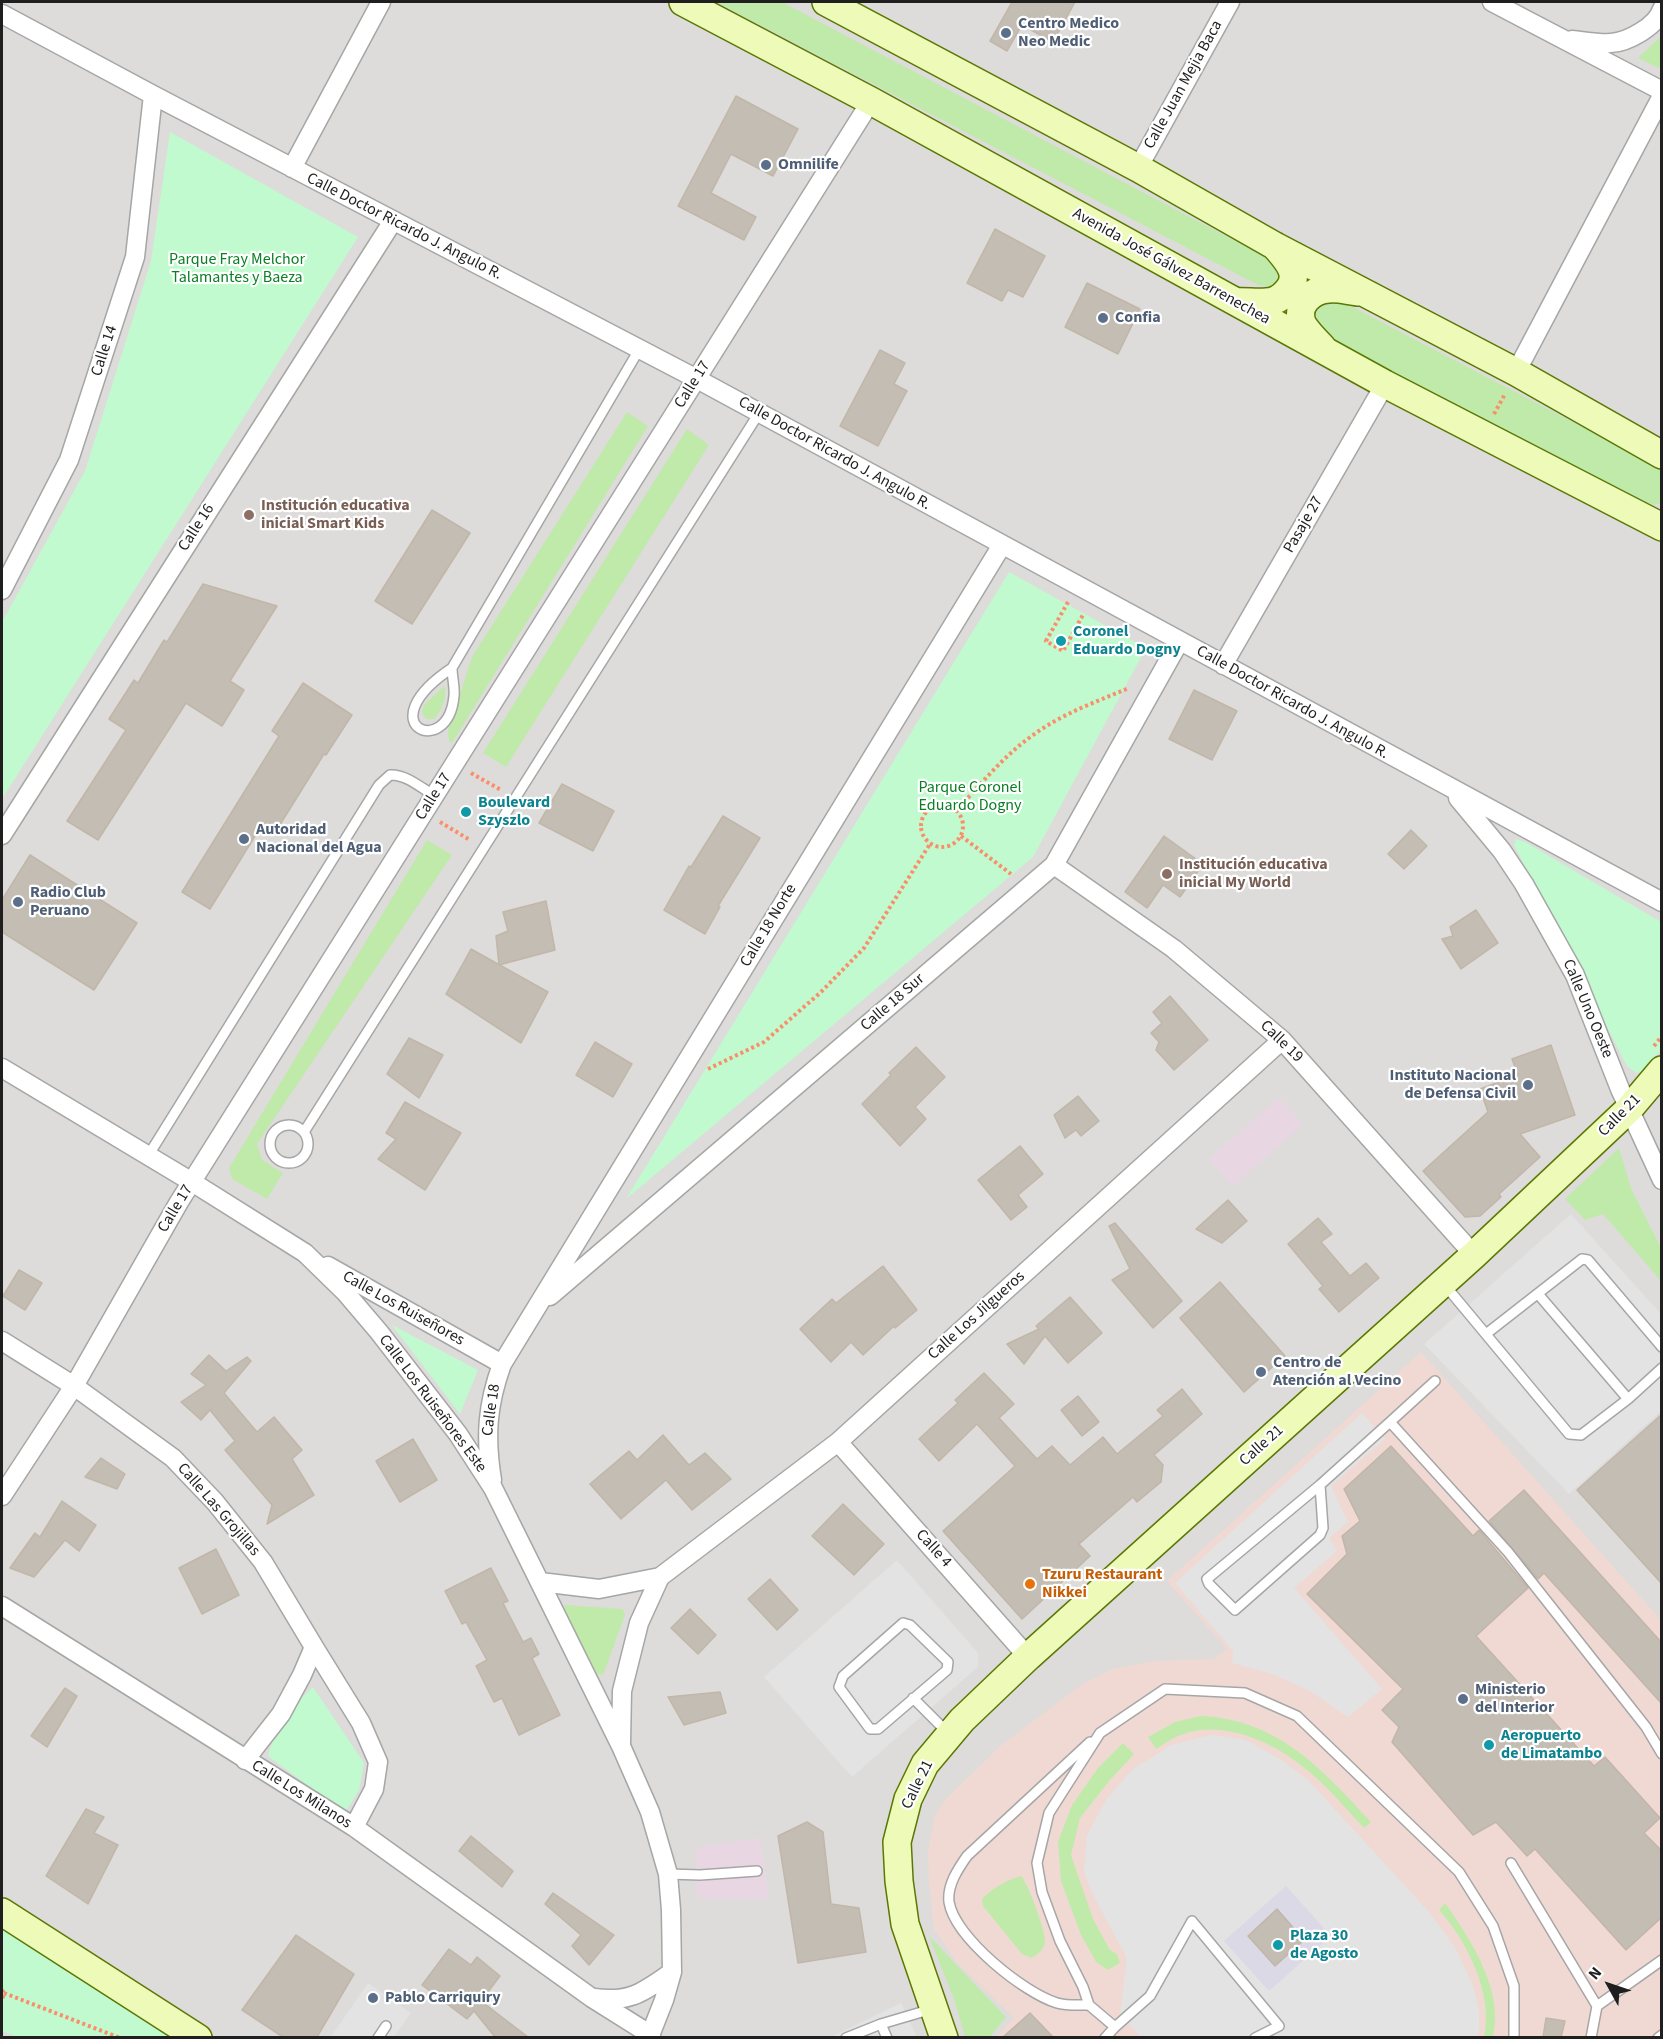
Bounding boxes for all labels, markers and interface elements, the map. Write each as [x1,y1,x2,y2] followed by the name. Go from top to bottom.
[1018,14,1119,52] place label: Centro Medico Neo Medic
[1141,17,1227,153] street label: Calle Juan Mejia Baca
[999,26,1013,40] marker: Centro Medico Neo Medic
[778,155,839,175] place label: Omnilife
[759,158,773,172] marker: Omnilife
[303,169,505,285] street label: Calle Doctor Ricardo J. Angulo R.
[1069,205,1273,329] street label: Avenida José Gálvez Barrenechea
[169,250,305,288] park label: Parque Fray Melchor Talamantes y Baeza
[1115,308,1161,328] place label: Confia
[1096,311,1110,325] marker: Confia
[88,323,122,379] street label: Calle 14
[671,358,715,412] street label: Calle 17
[735,393,933,515] street label: Calle Doctor Ricardo J. Angulo R.
[1280,493,1328,557] street label: Pasaje 27
[261,496,410,534] place label: Institución educativa inicial Smart Kids
[175,501,219,555] street label: Calle 16
[242,508,256,522] marker: Institución educativa inicial Smart Kids
[1073,622,1181,660] place label: Coronel Eduardo Dogny
[1054,634,1068,648] marker: Coronel Eduardo Dogny
[1193,642,1391,764] street label: Calle Doctor Ricardo J. Angulo R.
[412,770,456,824] street label: Calle 17
[918,778,1022,816] park label: Parque Coronel Eduardo Dogny
[478,793,550,831] place label: Boulevard Szyszlo
[459,805,473,819] marker: Boulevard Szyszlo
[256,820,382,858] place label: Autoridad Nacional del Agua
[237,832,251,846] marker: Autoridad Nacional del Agua
[1179,855,1328,893] place label: Institución educativa inicial My World
[1160,867,1174,881] marker: Institución educativa inicial My World
[737,881,801,971] street label: Calle 18 Norte
[30,883,106,921] place label: Radio Club Peruano
[11,895,25,909] marker: Radio Club Peruano
[1558,957,1616,1061] street label: Calle Uno Oeste
[857,970,929,1036] street label: Calle 18 Sur
[1255,1017,1307,1067] street label: Calle 19
[1390,1066,1516,1104] place label: Instituto Nacional de Defensa Civil
[1521,1078,1535,1092] marker: Instituto Nacional de Defensa Civil
[1595,1091,1645,1141] street label: Calle 21
[154,1182,198,1236] street label: Calle 17
[925,1267,1029,1365] street label: Calle Los Jilgueros
[339,1268,467,1350] street label: Calle Los Ruiseñores
[374,1331,490,1477] street label: Calle Los Ruiseñores Este
[1273,1353,1401,1391] place label: Centro de Atención al Vecino
[1254,1365,1268,1379] marker: Centro de Atención al Vecino
[479,1383,505,1437] street label: Calle 18
[1236,1421,1288,1471] street label: Calle 21
[172,1460,264,1560] street label: Calle Las Grojillas
[911,1526,955,1572] street label: Calle 4
[1042,1565,1162,1603] place label: Tzuru Restaurant Nikkei
[1023,1577,1037,1591] marker: Tzuru Restaurant Nikkei
[1475,1680,1554,1718] place label: Ministerio del Interior
[1456,1692,1470,1706] marker: Ministerio del Interior
[1501,1726,1602,1764] place label: Aeropuerto de Limatambo
[1482,1738,1496,1752] marker: Aeropuerto de Limatambo
[247,1757,355,1833] street label: Calle Los Milanos
[898,1757,938,1813] street label: Calle 21
[1290,1926,1358,1964] place label: Plaza 30 de Agosto
[1271,1938,1285,1952] marker: Plaza 30 de Agosto
[1579,1955,1639,2015] north arrow
[1583,1962,1607,1985] text: N
[385,1988,501,2008] place label: Pablo Carriquiry
[366,1991,380,2005] marker: Pablo Carriquiry

